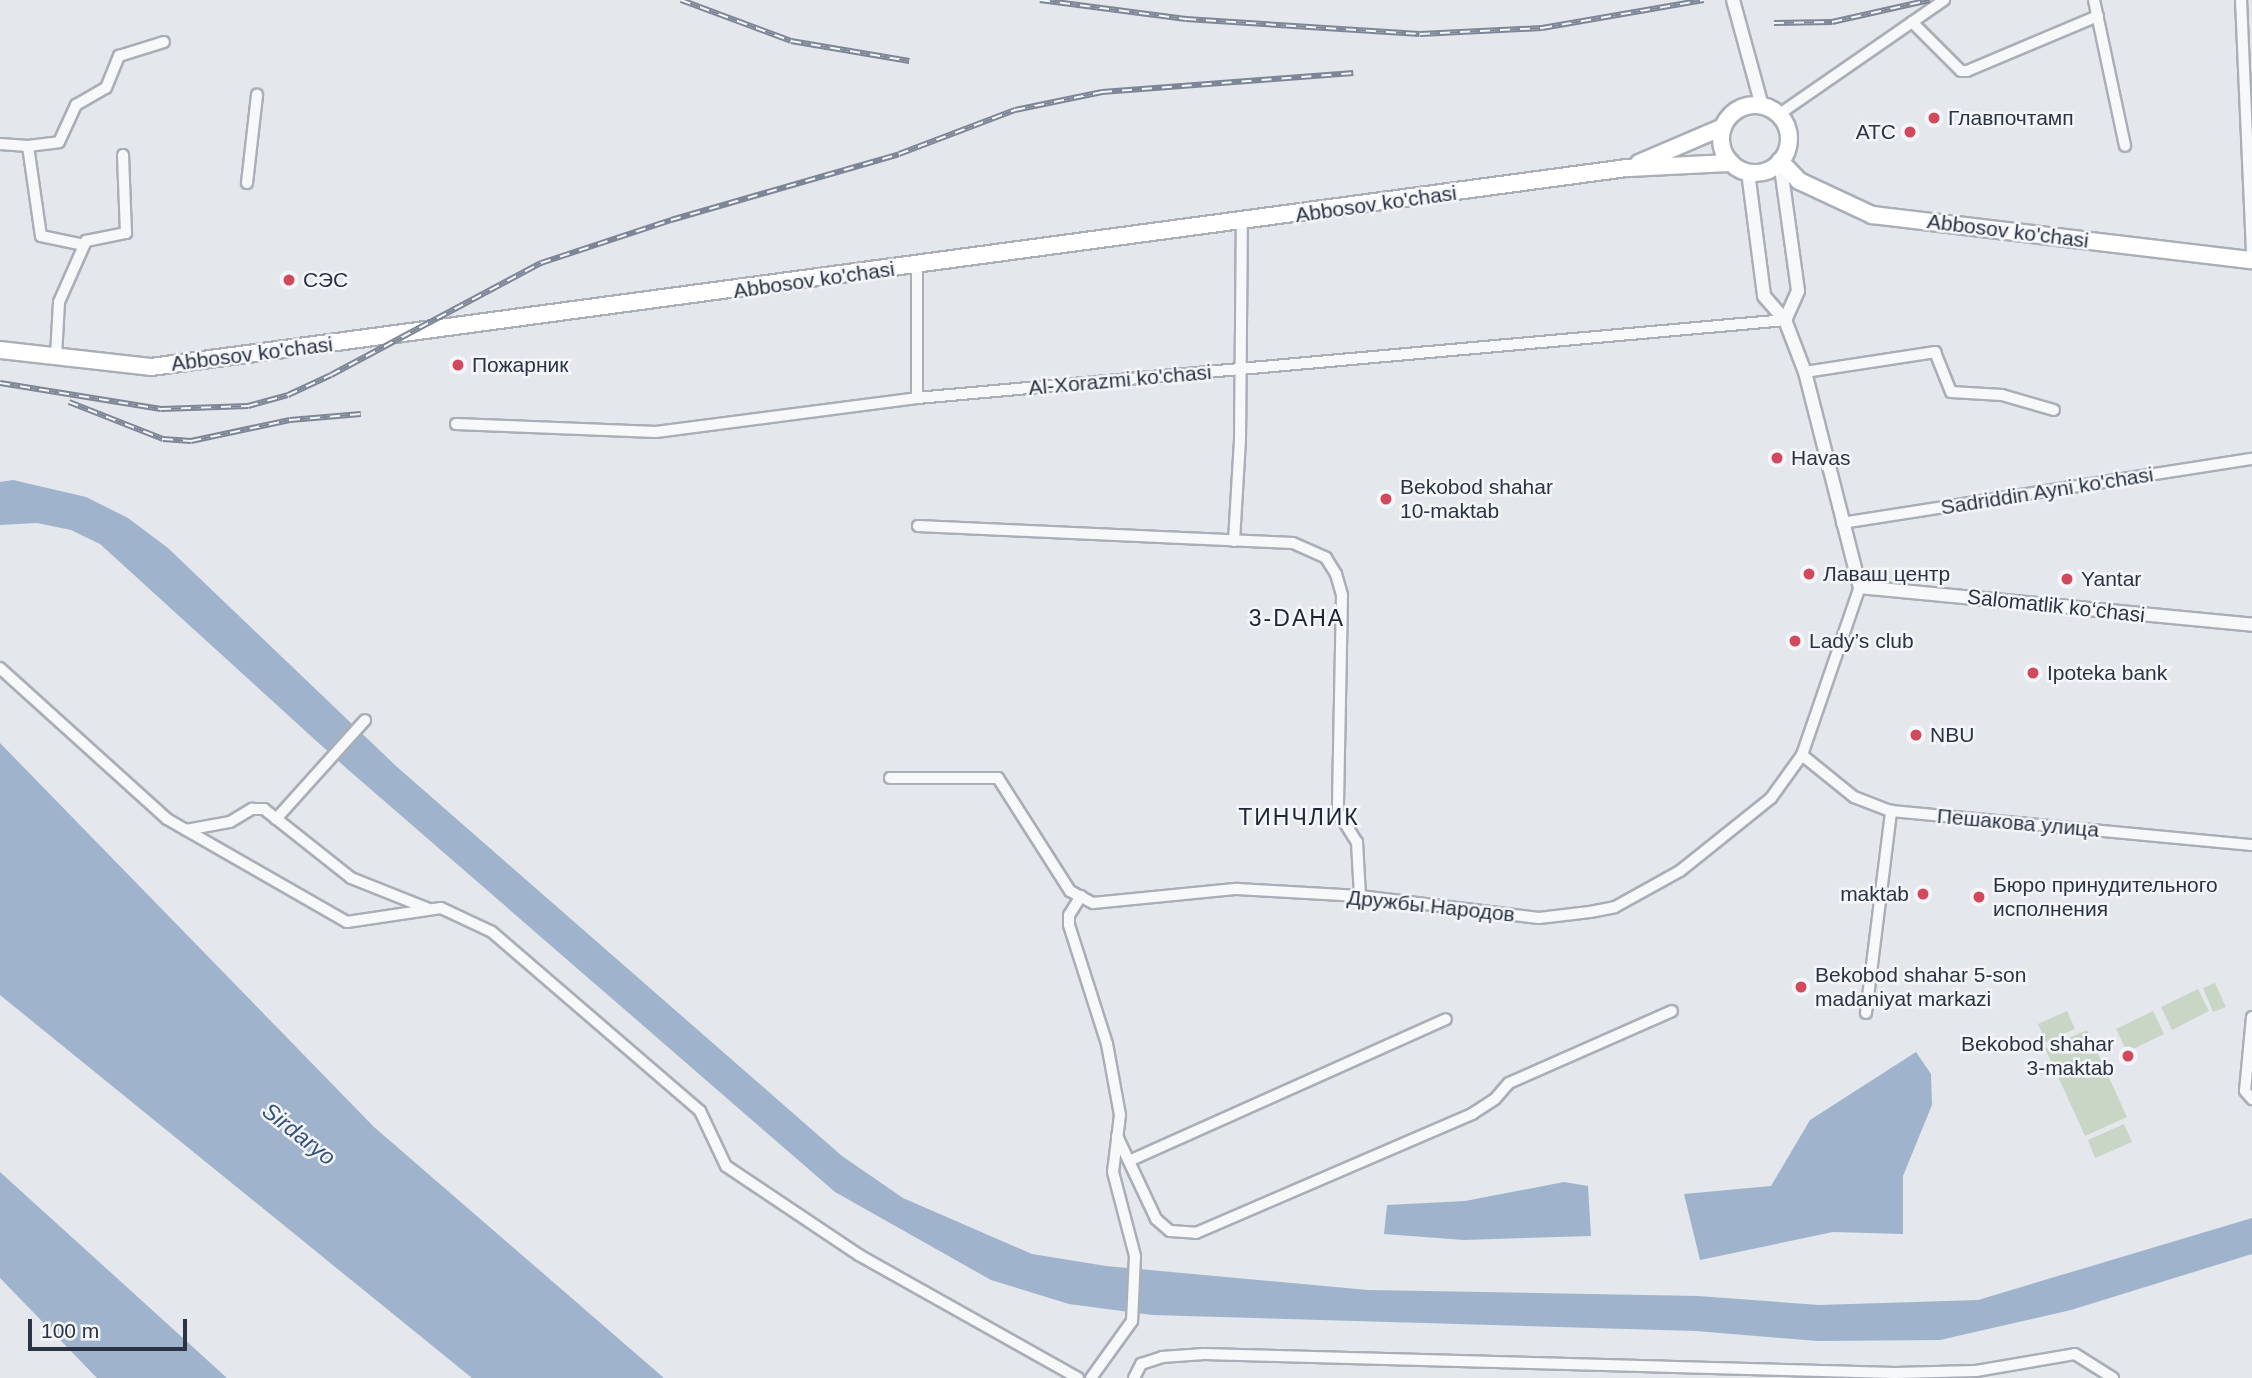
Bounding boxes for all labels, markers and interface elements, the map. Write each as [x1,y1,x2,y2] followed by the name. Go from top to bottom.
[1948,105,2074,131] place label: Главпочтамп
[1926,110,1942,126] marker: Главпочтамп
[1856,119,1896,145] place label: АТС
[1902,124,1918,140] marker: АТС
[1294,180,1458,228] street label: Abbosov ko'chasi
[1926,209,2090,253] street label: Abbosov ko'chasi
[732,256,896,304] street label: Abbosov ko'chasi
[303,267,348,293] place label: СЭС
[281,272,297,288] marker: СЭС
[170,332,334,376] street label: Abbosov ko'chasi
[472,352,568,378] place label: Пожарник
[450,357,466,373] marker: Пожарник
[1027,359,1213,401] street label: Al-Xorazmi ko'chasi
[1791,445,1851,471] place label: Havas
[1769,450,1785,466] marker: Havas
[1938,462,2156,520] street label: Sadriddin Ayni ko'chasi
[1400,474,1553,524] place label: Bekobod shahar 10-maktab
[1378,491,1394,507] marker: Bekobod shahar 10-maktab
[1823,561,1950,587] place label: Лаваш центр
[1801,566,1817,582] marker: Лаваш центр
[2081,566,2141,592] place label: Yantar
[2059,571,2075,587] marker: Yantar
[1966,584,2146,628] street label: Salomatlik ko‘chasi
[1250,604,1344,632] district label: 3-DAHA
[1809,628,1914,654] place label: Lady’s club
[1787,633,1803,649] marker: Lady’s club
[2047,660,2167,686] place label: Ipoteka bank
[2025,665,2041,681] marker: Ipoteka bank
[1930,722,1974,748] place label: NBU
[1908,727,1924,743] marker: NBU
[1239,803,1359,831] district label: ТИНЧЛИК
[1936,803,2100,843] street label: Пешакова улица
[1993,872,2218,922] place label: Бюро принудительного исполнения
[1840,881,1909,907] place label: maktab
[1346,885,1516,927] street label: Дружбы Народов
[1915,886,1931,902] marker: maktab
[1971,889,1987,905] marker: Бюро принудительного исполнения
[1815,962,2026,1012] place label: Bekobod shahar 5-son madaniyat markazi
[1793,979,1809,995] marker: Bekobod shahar 5-son madaniyat markazi
[1961,1031,2114,1081] place label: Bekobod shahar 3-maktab
[2120,1048,2136,1064] marker: Bekobod shahar 3-maktab
[257,1097,341,1171] water label: Sirdaryo
[32,1304,191,1348] scale bar
[41,1319,99,1342] text: 100 m

